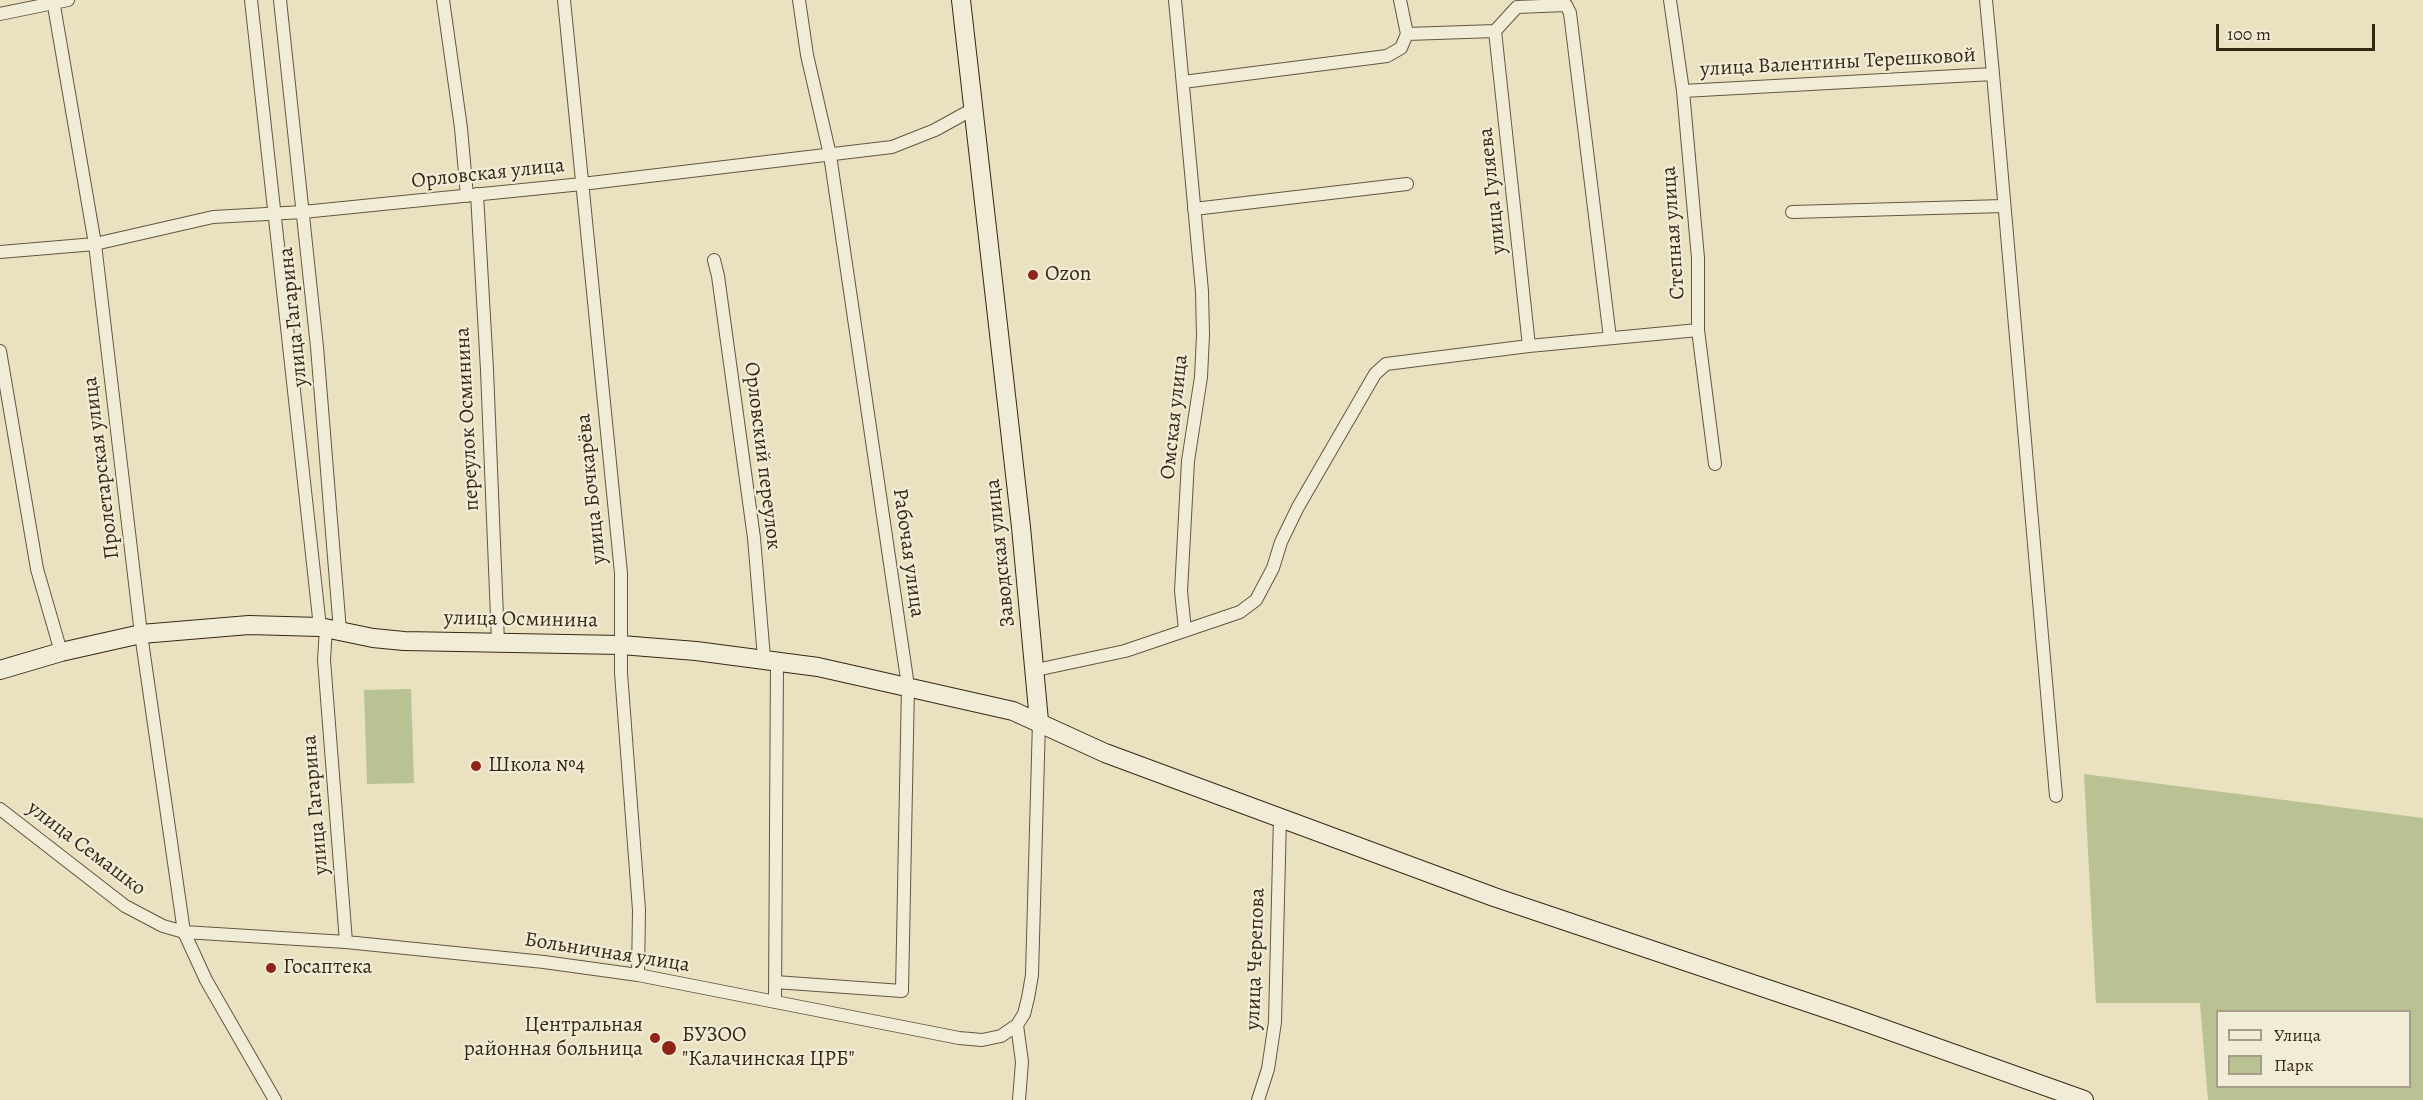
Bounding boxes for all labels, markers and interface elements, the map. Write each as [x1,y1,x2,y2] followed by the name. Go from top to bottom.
[2219,12,2378,50] scale bar
[2227,22,2271,46] text: 100 m
[1700,43,1976,83] street label: улица Валентины Терешковой
[1474,126,1512,256] street label: улица Гуляева
[410,153,566,195] street label: Орловская улица
[1657,165,1691,301] street label: Степная улица
[274,246,314,388] street label: улица Гагарина
[1045,262,1091,288] place label: Ozon
[1026,268,1040,282] marker: Ozon
[451,326,485,512] street label: переулок Осминина
[1156,353,1194,481] street label: Омская улица
[738,361,786,551] street label: Орловский переулок
[78,375,126,561] street label: Пролетарская улица
[572,412,612,566] street label: улица Бочкарёва
[981,478,1021,628] street label: Заводская улица
[886,487,930,619] street label: Рабочая улица
[444,606,598,634] street label: улица Осминина
[297,734,335,876] street label: улица Гагарина
[488,753,585,779] place label: Школа №4
[469,759,483,773] marker: Школа №4
[22,796,150,902] street label: улица Семашко
[1241,887,1271,1031] street label: улица Черепова
[522,927,692,979] street label: Больничная улица
[283,955,372,981] place label: Госаптека
[264,961,278,975] marker: Госаптека
[2216,1010,2411,1088] legend
[464,1013,643,1063] place label: Центральная районная больница
[682,1023,855,1073] place label: БУЗОО "Калачинская ЦРБ"
[2274,1023,2321,1047] text: Улица
[648,1031,662,1045] marker: Центральная районная больница
[660,1039,678,1057] marker: БУЗОО "Калачинская ЦРБ"
[2274,1053,2314,1077] text: Парк

